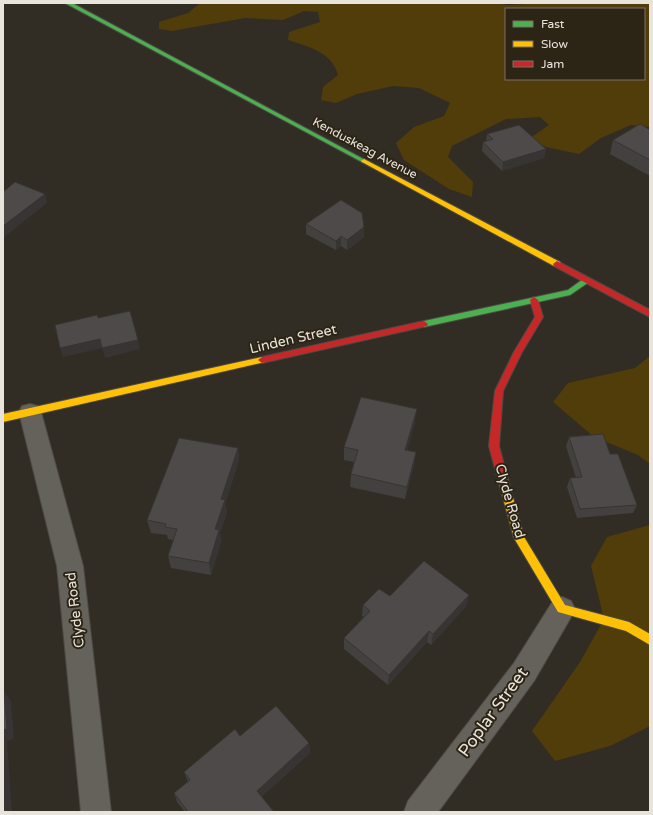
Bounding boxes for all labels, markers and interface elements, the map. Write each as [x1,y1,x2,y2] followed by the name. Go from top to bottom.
[505,8,645,80] legend
[541,17,565,31] text: Fast
[541,37,568,51] text: Slow
[541,57,564,71] text: Jam
[310,114,420,182] street label: Kenduskeag Avenue
[248,321,339,357] street label: Linden Street
[491,462,529,540] street label: Clyde Road
[62,571,88,649] street label: Clyde Road
[453,663,533,761] street label: Poplar Street

